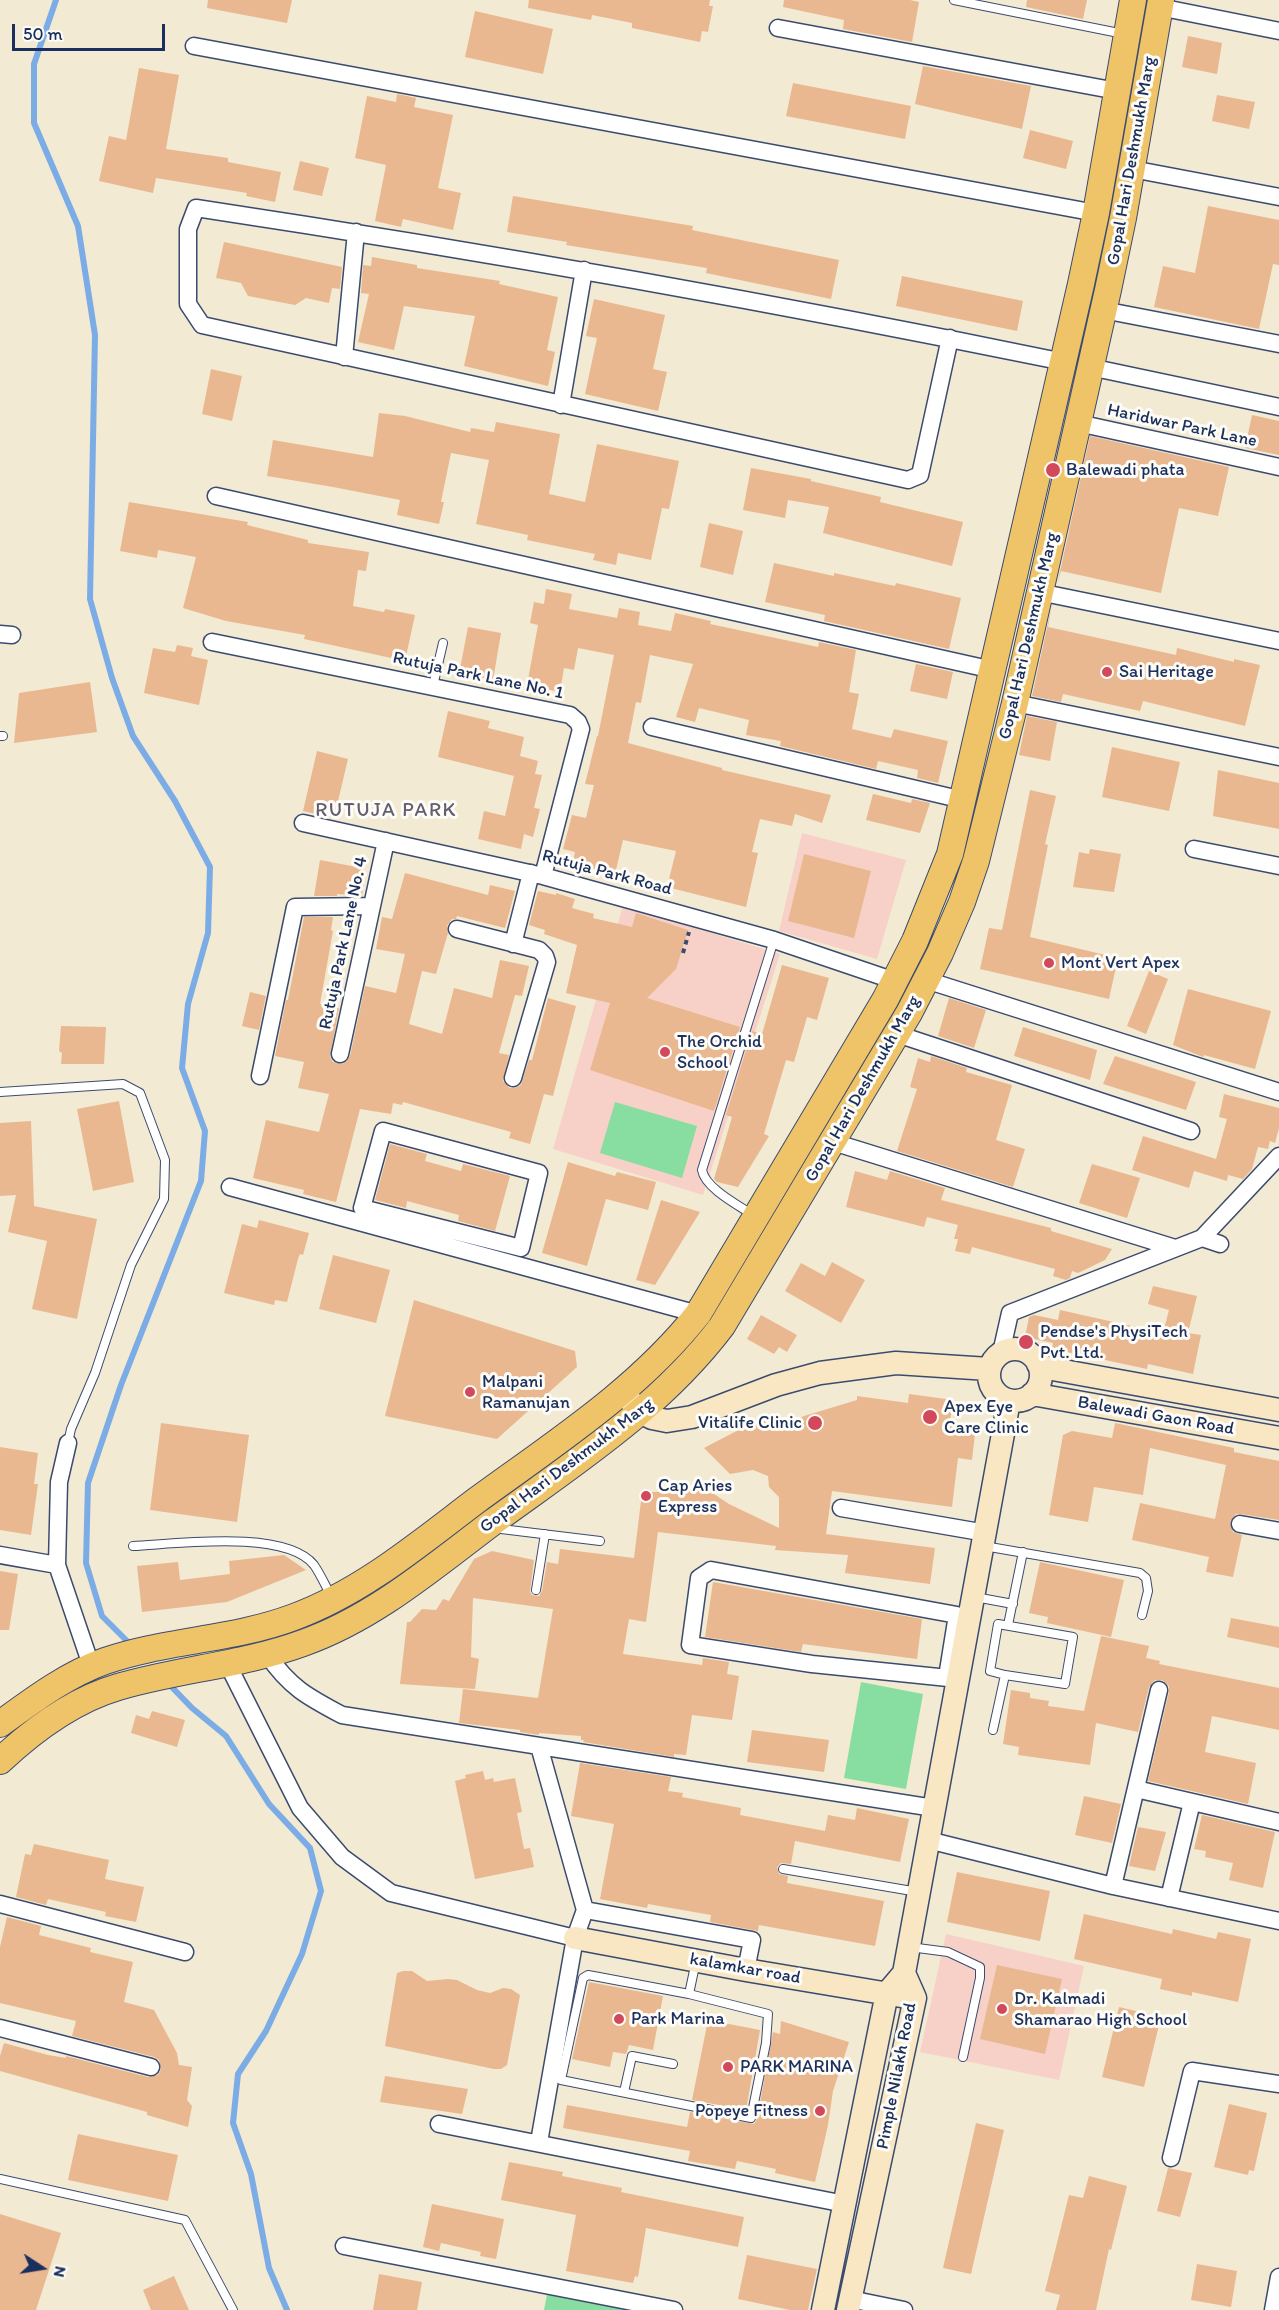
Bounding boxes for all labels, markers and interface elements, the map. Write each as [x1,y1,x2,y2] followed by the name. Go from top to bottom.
[15,12,168,50] scale bar
[23,23,63,45] text: 50 m
[1103,55,1161,267] street label: Gopal Hari Deshmukh Marg
[1105,400,1259,452] street label: Haridwar Park Lane
[1066,459,1184,481] place label: Balewadi phata
[1044,461,1062,479] marker: Balewadi phata
[995,530,1063,742] street label: Gopal Hari Deshmukh Marg
[391,647,565,705] street label: Rutuja Park Lane No. 1
[1119,661,1214,683] place label: Sai Heritage
[1100,665,1114,679] marker: Sai Heritage
[315,799,457,823] district label: RUTUJA PARK
[540,845,674,901] street label: Rutuja Park Road
[315,854,373,1032] street label: Rutuja Park Lane No. 4
[1061,952,1180,974] place label: Mont Vert Apex
[1042,956,1056,970] marker: Mont Vert Apex
[801,992,925,1186] street label: Gopal Hari Deshmukh Marg
[677,1031,762,1074] place label: The Orchid School
[658,1045,672,1059] marker: The Orchid School
[1040,1321,1188,1364] place label: Pendse's PhysiTech Pvt. Ltd.
[1017,1333,1035,1351] marker: Pendse's PhysiTech Pvt. Ltd.
[482,1371,570,1414] place label: Malpani Ramanujan
[463,1385,477,1399] marker: Malpani Ramanujan
[1076,1392,1236,1440] street label: Balewadi Gaon Road
[476,1394,658,1538] street label: Gopal Hari Deshmukh Marg
[944,1396,1029,1438] place label: Apex Eye Care Clinic
[921,1408,939,1426] marker: Apex Eye Care Clinic
[698,1412,802,1434] place label: Vitalife Clinic
[806,1414,824,1432] marker: Vitalife Clinic
[658,1475,732,1518] place label: Cap Aries Express
[639,1489,653,1503] marker: Cap Aries Express
[688,1949,802,1989] street label: kalamkar road
[1014,1988,1187,2030] place label: Dr. Kalmadi Shamarao High School
[872,2001,922,2151] street label: Pimple Nilakh Road
[995,2002,1009,2016] marker: Dr. Kalmadi Shamarao High School
[631,2008,725,2030] place label: Park Marina
[612,2012,626,2026] marker: Park Marina
[740,2056,853,2078] place label: PARK MARINA
[721,2060,735,2074] marker: PARK MARINA
[695,2100,808,2122] place label: Popeye Fitness
[813,2104,827,2118] marker: Popeye Fitness
[12,2238,72,2298] north arrow
[50,2265,71,2279] text: N

